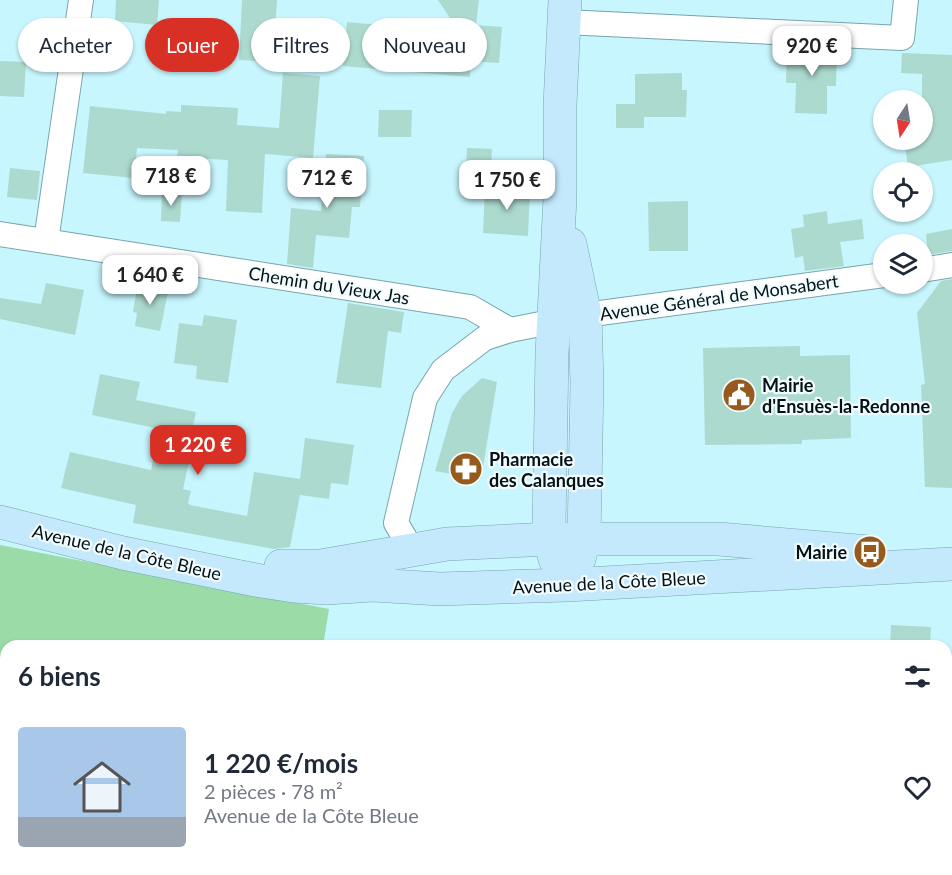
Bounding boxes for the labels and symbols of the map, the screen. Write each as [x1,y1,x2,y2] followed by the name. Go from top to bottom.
[770,26,854,77] pin: 920 €
[873,90,933,150] north arrow
[129,156,213,207] pin: 718 €
[285,158,369,209] pin: 712 €
[452,160,562,211] pin: 1 750 €
[95,255,205,306] pin: 1 640 €
[247,261,411,309] street label: Chemin du Vieux Jas
[598,269,840,325] street label: Avenue Général de Monsabert
[762,374,930,417] place label: Mairie d'Ensuès-la-Redonne
[721,377,757,413] public building icon: Mairie d'Ensuès-la-Redonne
[143,425,253,476] pin: 1 220 €
[489,448,604,491] place label: Pharmacie des Calanques
[448,451,484,487] pharmacy icon: Pharmacie des Calanques
[30,520,224,584] street label: Avenue de la Côte Bleue
[852,534,888,570] bus stop icon: Mairie
[796,541,847,563] place label: Mairie
[512,566,706,598] street label: Avenue de la Côte Bleue

